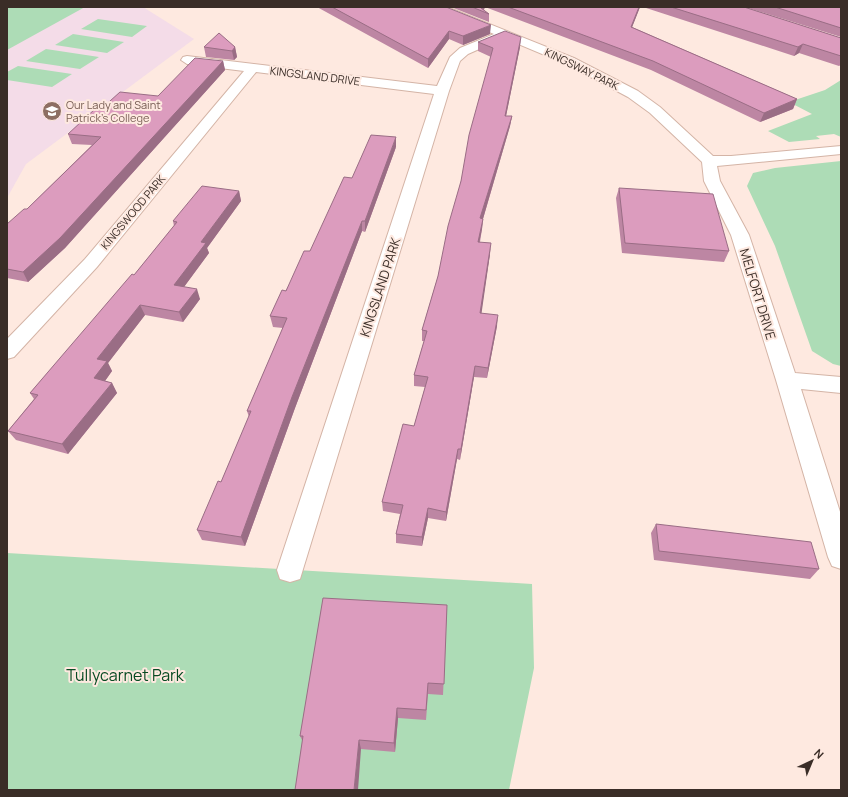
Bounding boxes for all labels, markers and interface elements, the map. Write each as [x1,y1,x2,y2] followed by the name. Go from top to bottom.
[542,44,622,93] street label: KINGSWAY PARK
[269,63,361,88] street label: KINGSLAND DRIVE
[66,97,161,125] place label: Our Lady and Saint Patrick's College
[41,100,63,122] school or university icon: Our Lady and Saint Patrick's College
[97,171,169,252] street label: KINGSWOOD PARK
[355,235,405,339] street label: KINGSLAND PARK
[736,246,780,342] street label: MELFORT DRIVE
[66,664,185,686] park label: Tullycarnet Park
[792,741,832,781] north arrow
[811,745,827,762] text: N

